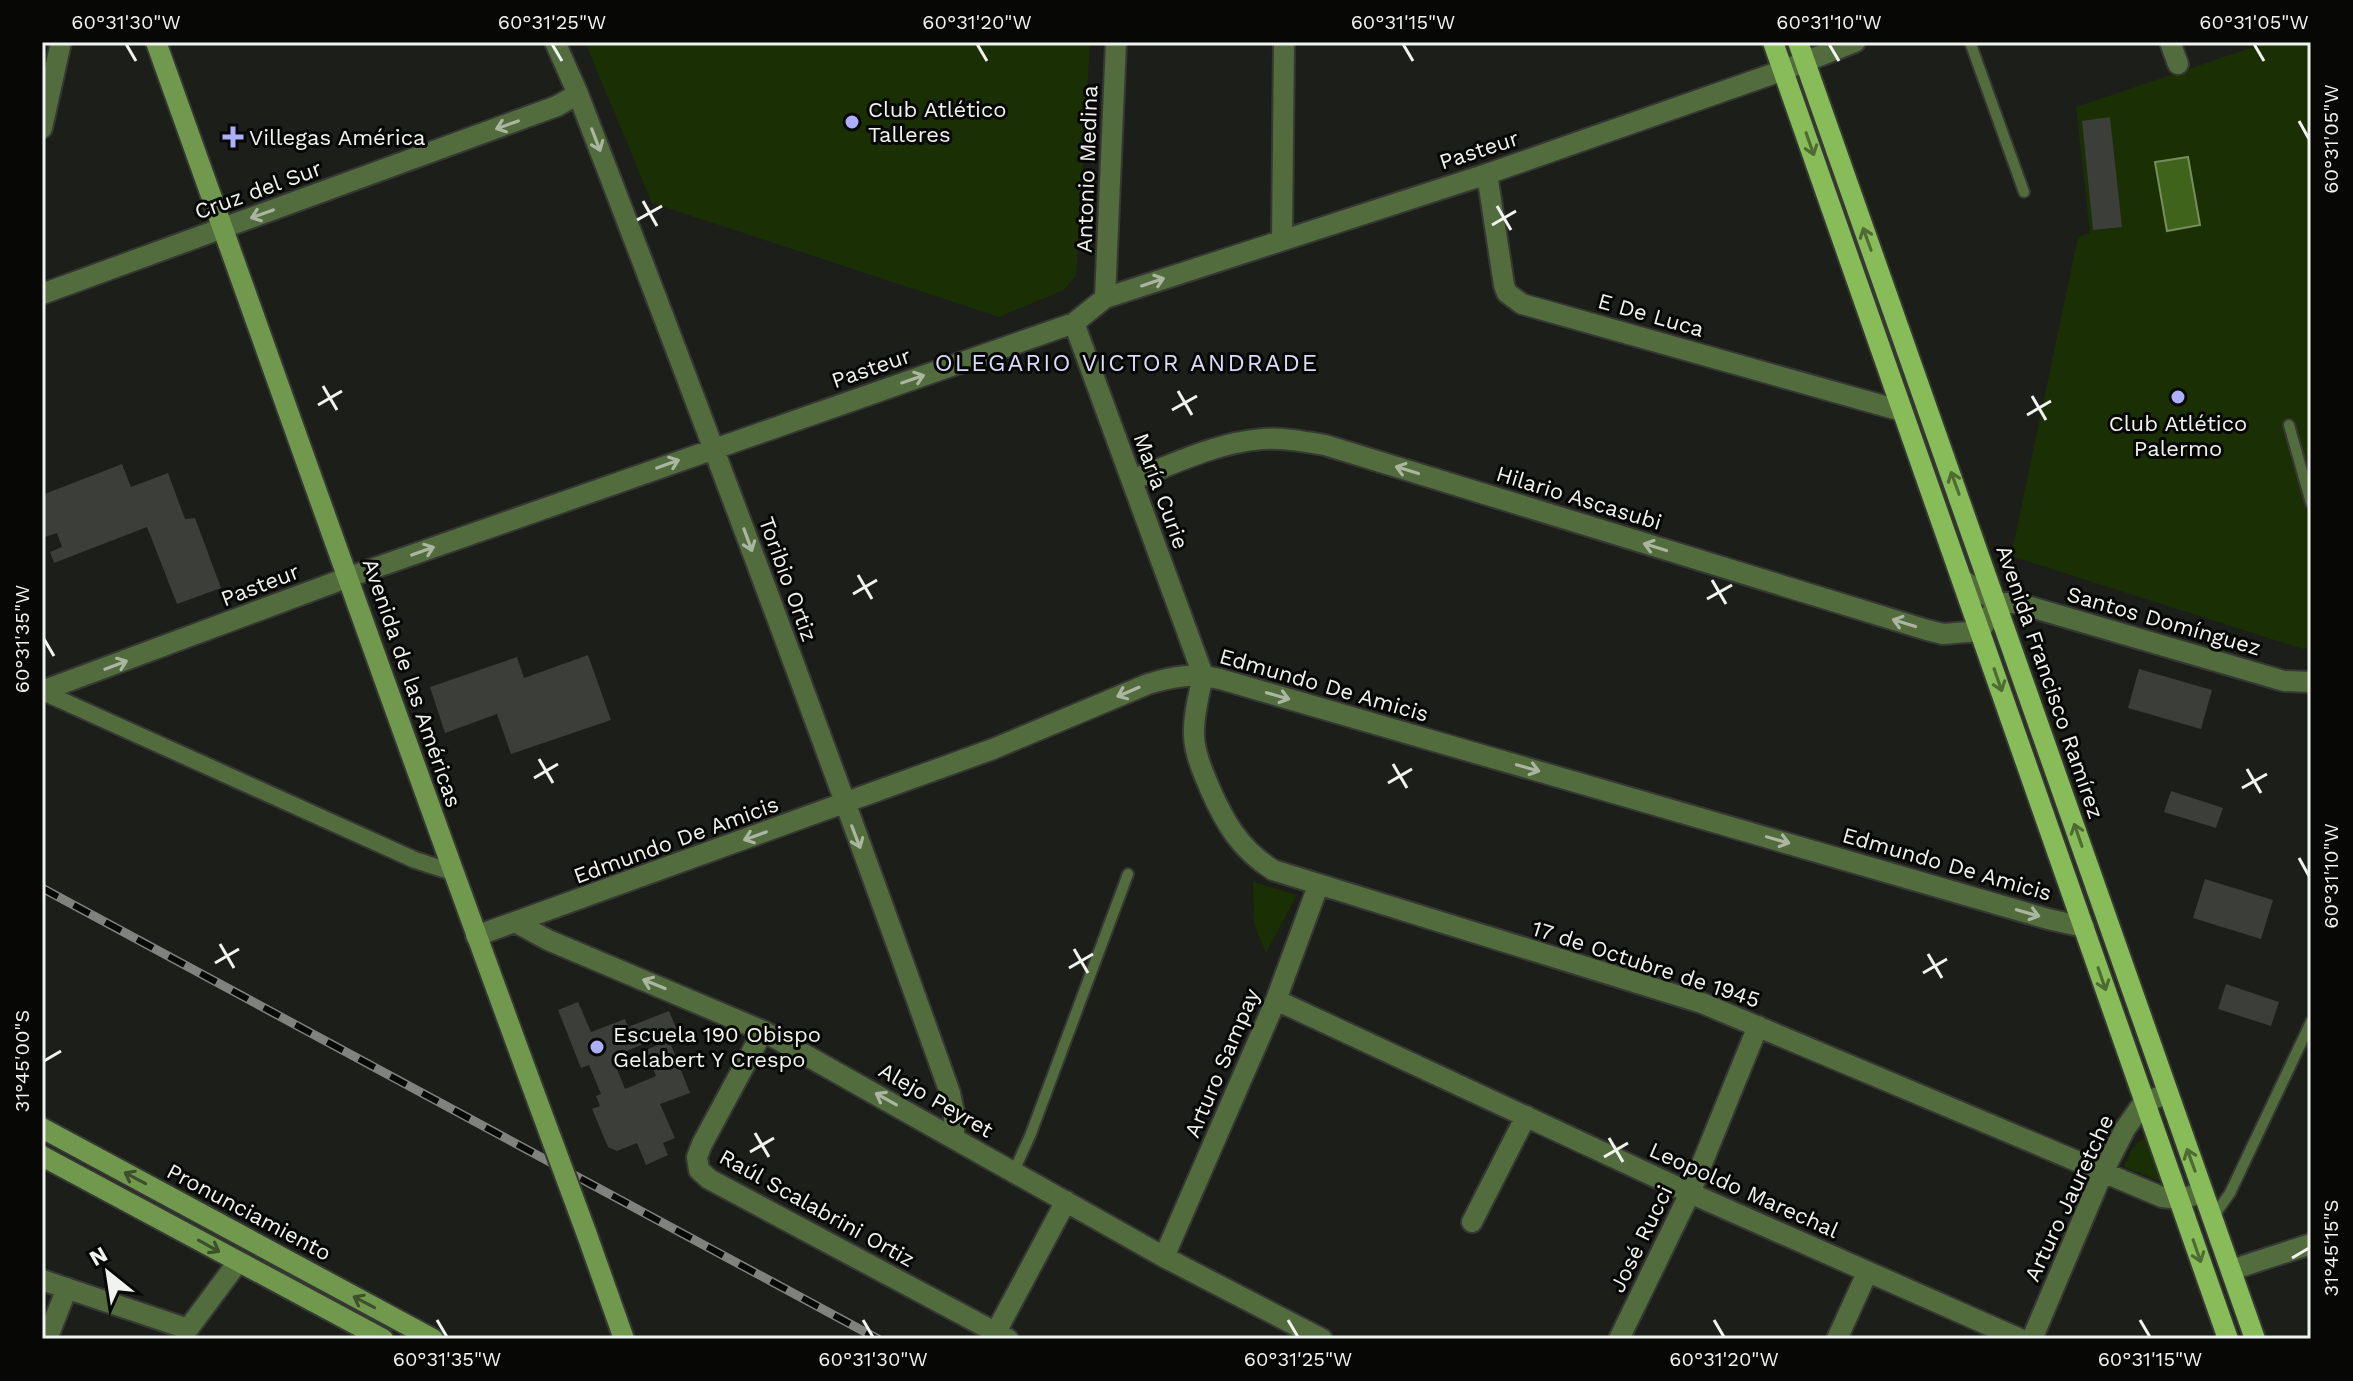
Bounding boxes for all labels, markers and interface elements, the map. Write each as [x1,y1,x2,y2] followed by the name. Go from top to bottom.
[71,10,181,34] text: 60°31'30"W
[498,10,606,34] text: 60°31'25"W
[922,10,1032,34] text: 60°31'20"W
[1351,10,1455,34] text: 60°31'15"W
[1776,10,1882,34] text: 60°31'10"W
[2199,10,2309,34] text: 60°31'05"W
[2319,84,2343,194] text: 60°31'05"W
[1072,85,1102,253] street label: Antonio Medina
[868,97,1006,147] place label: Club Atlético Talleres
[843,113,861,131] marker: Club Atlético Talleres
[495,119,519,133] one-way arrow
[249,125,425,150] place label: Villegas América
[1436,125,1522,175] street label: Pasteur
[590,127,604,152] one-way arrow
[224,128,242,146] marker: Villegas América
[1803,131,1818,156] one-way arrow
[191,155,325,225] street label: Cruz del Sur
[250,208,275,223] one-way arrow
[1859,226,1874,251] one-way arrow
[1140,274,1165,289] one-way arrow
[1595,288,1707,342] street label: E De Luca
[828,343,914,393] street label: Pasteur
[935,349,1319,377] district label: OLEGARIO VICTOR ANDRADE
[901,370,926,385] one-way arrow
[2169,388,2187,406] marker: Club Atlético Palermo
[2109,411,2247,461] place label: Club Atlético Palermo
[1128,430,1194,552] street label: María Curie
[655,456,680,470] one-way arrow
[1493,461,1665,535] street label: Hilario Ascasubi
[1394,462,1420,477] one-way arrow
[1946,471,1961,496] one-way arrow
[754,513,822,645] street label: Toribio Ortiz
[742,527,756,552] one-way arrow
[1643,539,1669,554] one-way arrow
[1991,542,2109,822] street label: Avenida Francisco Ramírez
[410,543,435,557] one-way arrow
[358,555,466,811] street label: Avenida de las Américas
[217,559,303,611] street label: Pasteur
[2064,581,2264,661] street label: Santos Domínguez
[10,585,34,693] text: 60°31'35"W
[1891,615,1917,630] one-way arrow
[1217,643,1431,727] street label: Edmundo De Amicis
[103,656,128,671] one-way arrow
[1991,668,2006,693] one-way arrow
[1116,686,1141,701] one-way arrow
[1265,689,1291,704] one-way arrow
[1515,761,1541,776] one-way arrow
[570,791,782,889] street label: Edmundo De Amicis
[1840,822,2054,906] street label: Edmundo De Amicis
[2069,823,2084,848] one-way arrow
[2319,823,2343,929] text: 60°31'10"W
[850,824,864,849] one-way arrow
[743,830,768,845] one-way arrow
[1764,834,1790,849] one-way arrow
[2014,906,2040,921] one-way arrow
[1529,915,1763,1013] street label: 17 de Octubre de 1945
[2095,966,2110,991] one-way arrow
[642,975,667,990] one-way arrow
[1179,984,1265,1141] street label: Arturo Sampay
[10,1010,34,1112] text: 31°45'00"S
[613,1022,821,1072] place label: Escuela 190 Obispo Gelabert Y Crespo
[588,1038,606,1056] marker: Escuela 190 Obispo Gelabert Y Crespo
[875,1057,997,1143] street label: Alejo Peyret
[875,1091,899,1107] one-way arrow
[2019,1111,2119,1285] street label: Arturo Jauretche
[1646,1137,1843,1243] street label: Leopoldo Marechal
[715,1144,919,1272] street label: Raúl Scalabrini Ortiz
[2183,1148,2197,1173] one-way arrow
[163,1158,335,1266] street label: Pronunciamiento
[124,1170,148,1186] one-way arrow
[1604,1182,1678,1296] street label: José Rucci
[2319,1199,2343,1297] text: 31°45'15"S
[68,1233,148,1313] north arrow
[2191,1238,2205,1262] one-way arrow
[197,1239,220,1255] one-way arrow
[85,1241,112,1271] text: N
[353,1294,377,1309] one-way arrow
[393,1347,501,1371] text: 60°31'35"W
[818,1347,928,1371] text: 60°31'30"W
[1244,1347,1352,1371] text: 60°31'25"W
[1669,1347,1779,1371] text: 60°31'20"W
[2098,1347,2202,1371] text: 60°31'15"W

